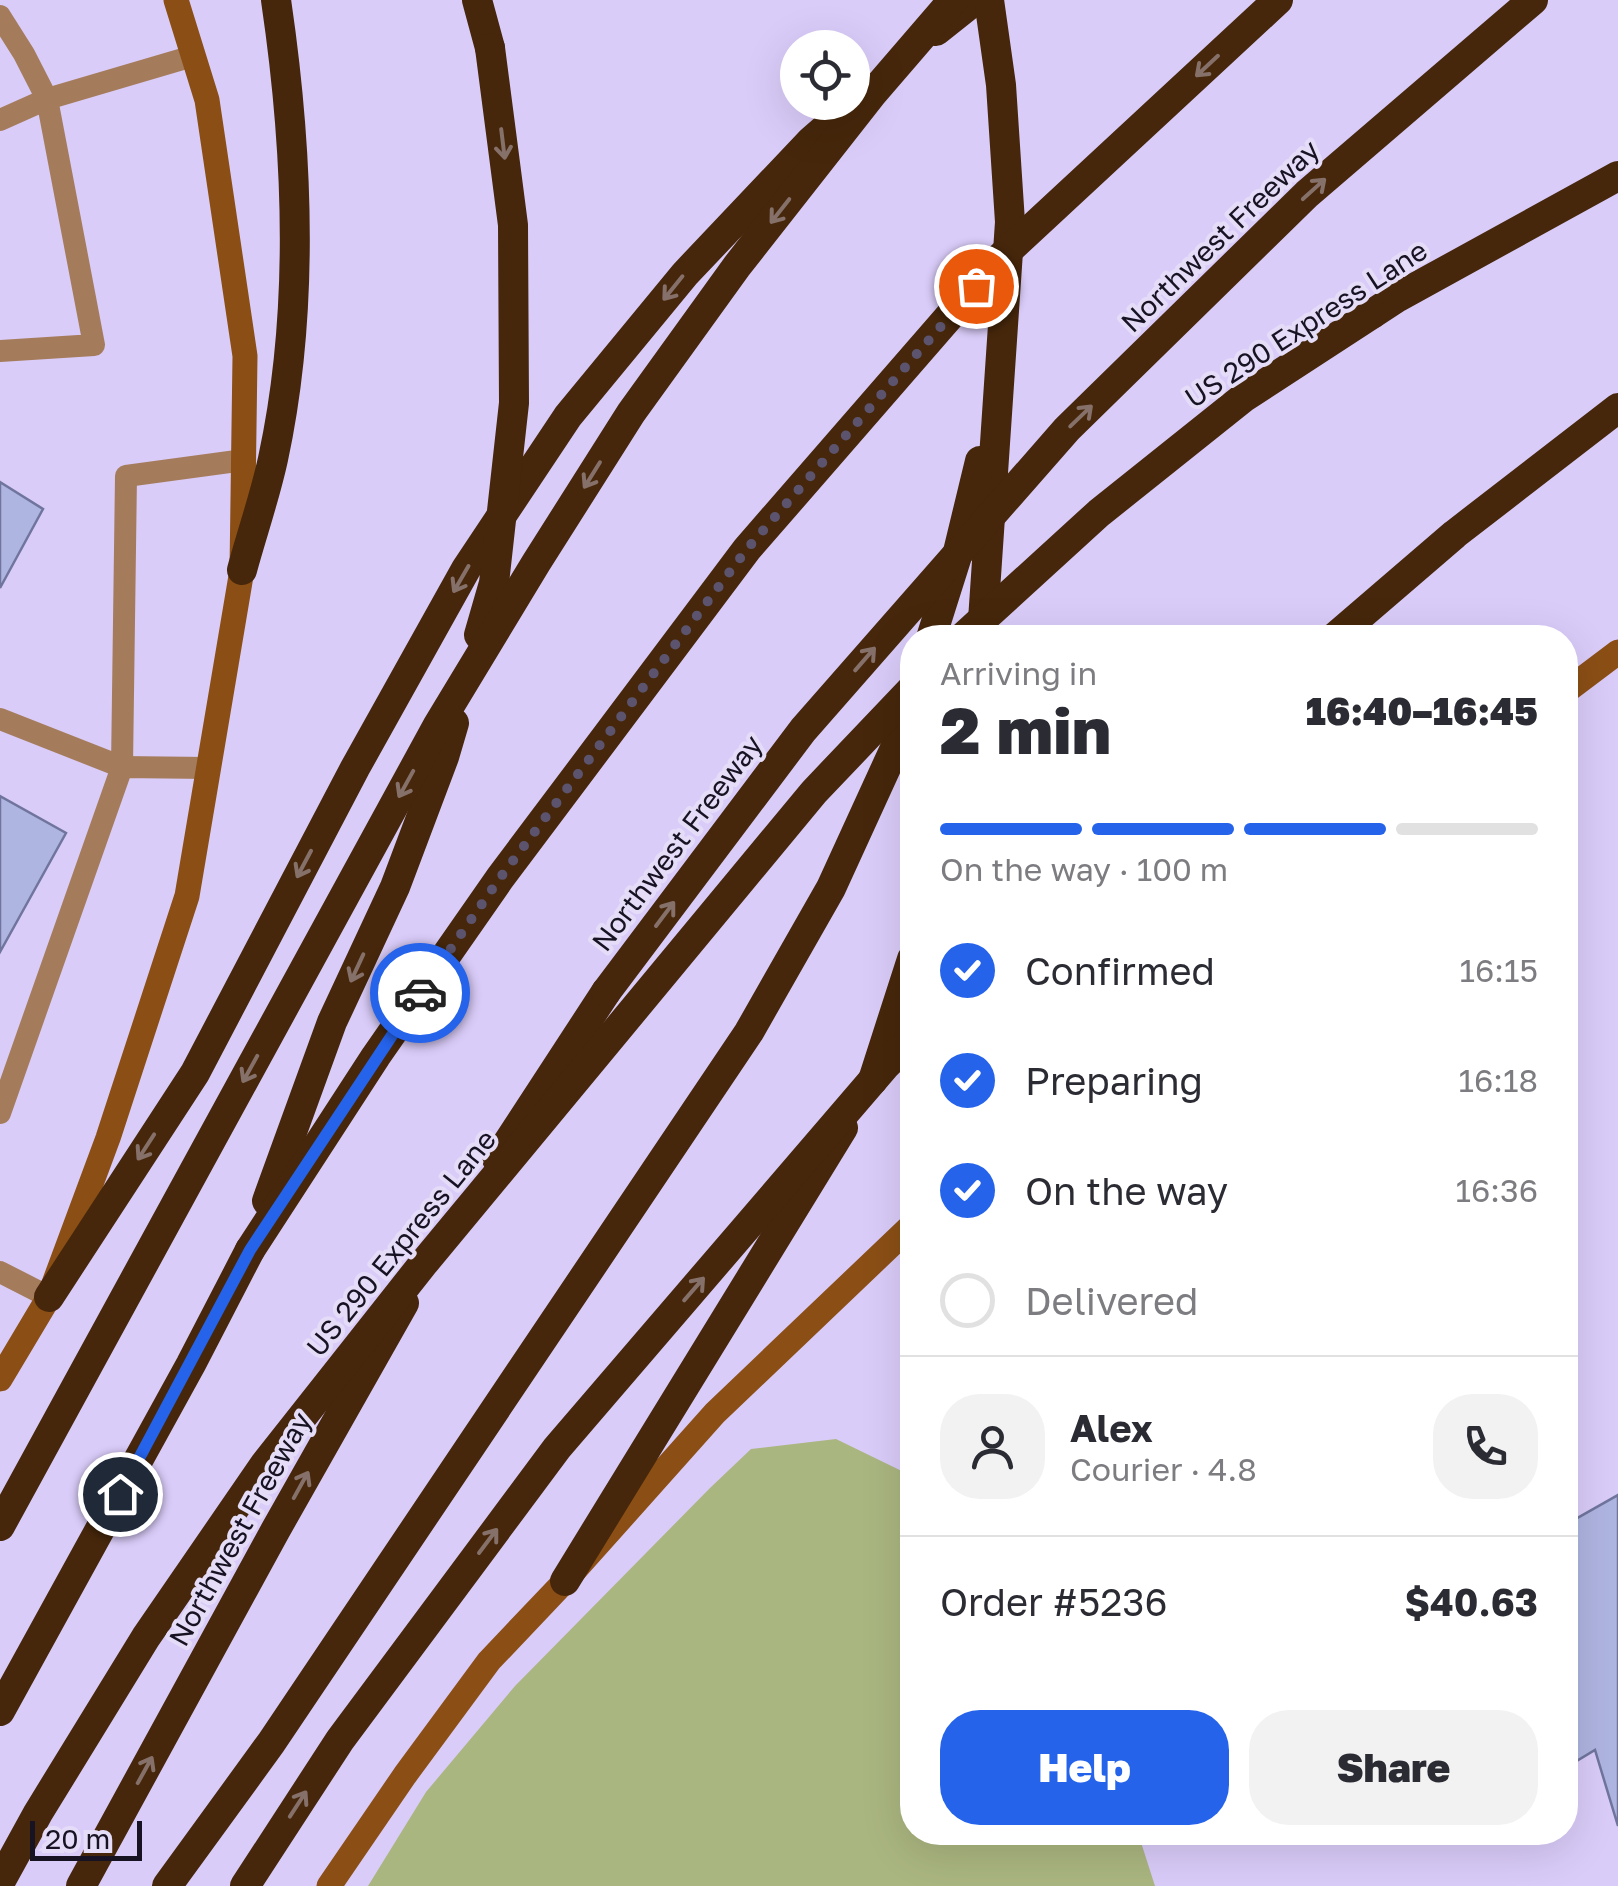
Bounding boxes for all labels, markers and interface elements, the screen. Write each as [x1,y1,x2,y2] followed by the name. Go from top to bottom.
[780,30,870,120] map controls
[780,30,870,120] button: locate
[1194,54,1220,78] one-way arrow
[494,128,513,160] one-way arrow
[1114,133,1326,338] street label: Northwest Freeway
[1300,178,1326,200] one-way arrow
[770,197,791,224] one-way arrow
[1179,233,1433,414] street label: US 290 Express Lane
[934,244,1019,329] pin
[949,259,1004,314] icon: bag
[662,275,684,301] one-way arrow
[1068,404,1092,428] one-way arrow
[581,461,602,489] one-way arrow
[450,564,470,593] one-way arrow
[854,646,876,672] one-way arrow
[940,654,1097,692] text: Arriving in
[1306,688,1538,733] text: 16:40–16:45
[940,690,1111,768] text: 2 min
[585,728,769,957] street label: Northwest Freeway
[396,768,416,798] one-way arrow
[294,848,314,878] one-way arrow
[940,850,1228,888] text: On the way · 100 m
[654,901,675,928] one-way arrow
[370,943,470,1043] courier
[940,943,995,998] icon: check
[1025,948,1215,993] text: Confirmed
[1459,951,1538,989] text: 16:15
[347,952,366,982] one-way arrow
[393,966,448,1021] icon: car
[240,1053,259,1083] one-way arrow
[940,1053,995,1108] icon: check
[1025,1058,1203,1103] text: Preparing
[1458,1061,1538,1099] text: 16:18
[299,1123,502,1363] street label: US 290 Express Lane
[136,1133,157,1161] one-way arrow
[940,1163,995,1218] icon: check
[1025,1168,1228,1213] text: On the way
[1455,1171,1538,1209] text: 16:36
[682,1277,704,1303] one-way arrow
[1025,1278,1198,1323] text: Delivered
[940,1394,1045,1499] button: person
[1433,1394,1538,1499] button: phone
[1070,1405,1153,1450] text: Alex
[162,1406,318,1651] street label: Northwest Freeway
[1070,1450,1257,1488] text: Courier · 4.8
[78,1452,163,1537] pin
[93,1467,148,1522] icon: home
[292,1471,312,1500] one-way arrow
[478,1528,499,1555] one-way arrow
[940,1579,1167,1624] text: Order #5236
[1405,1579,1538,1624] text: $40.63
[940,1710,1229,1825] button: Help
[1249,1710,1538,1825] button: Share
[135,1755,155,1785] one-way arrow
[287,1791,308,1819] one-way arrow
[30,1816,142,1860] scale bar
[45,1822,110,1855] text: 20 m

